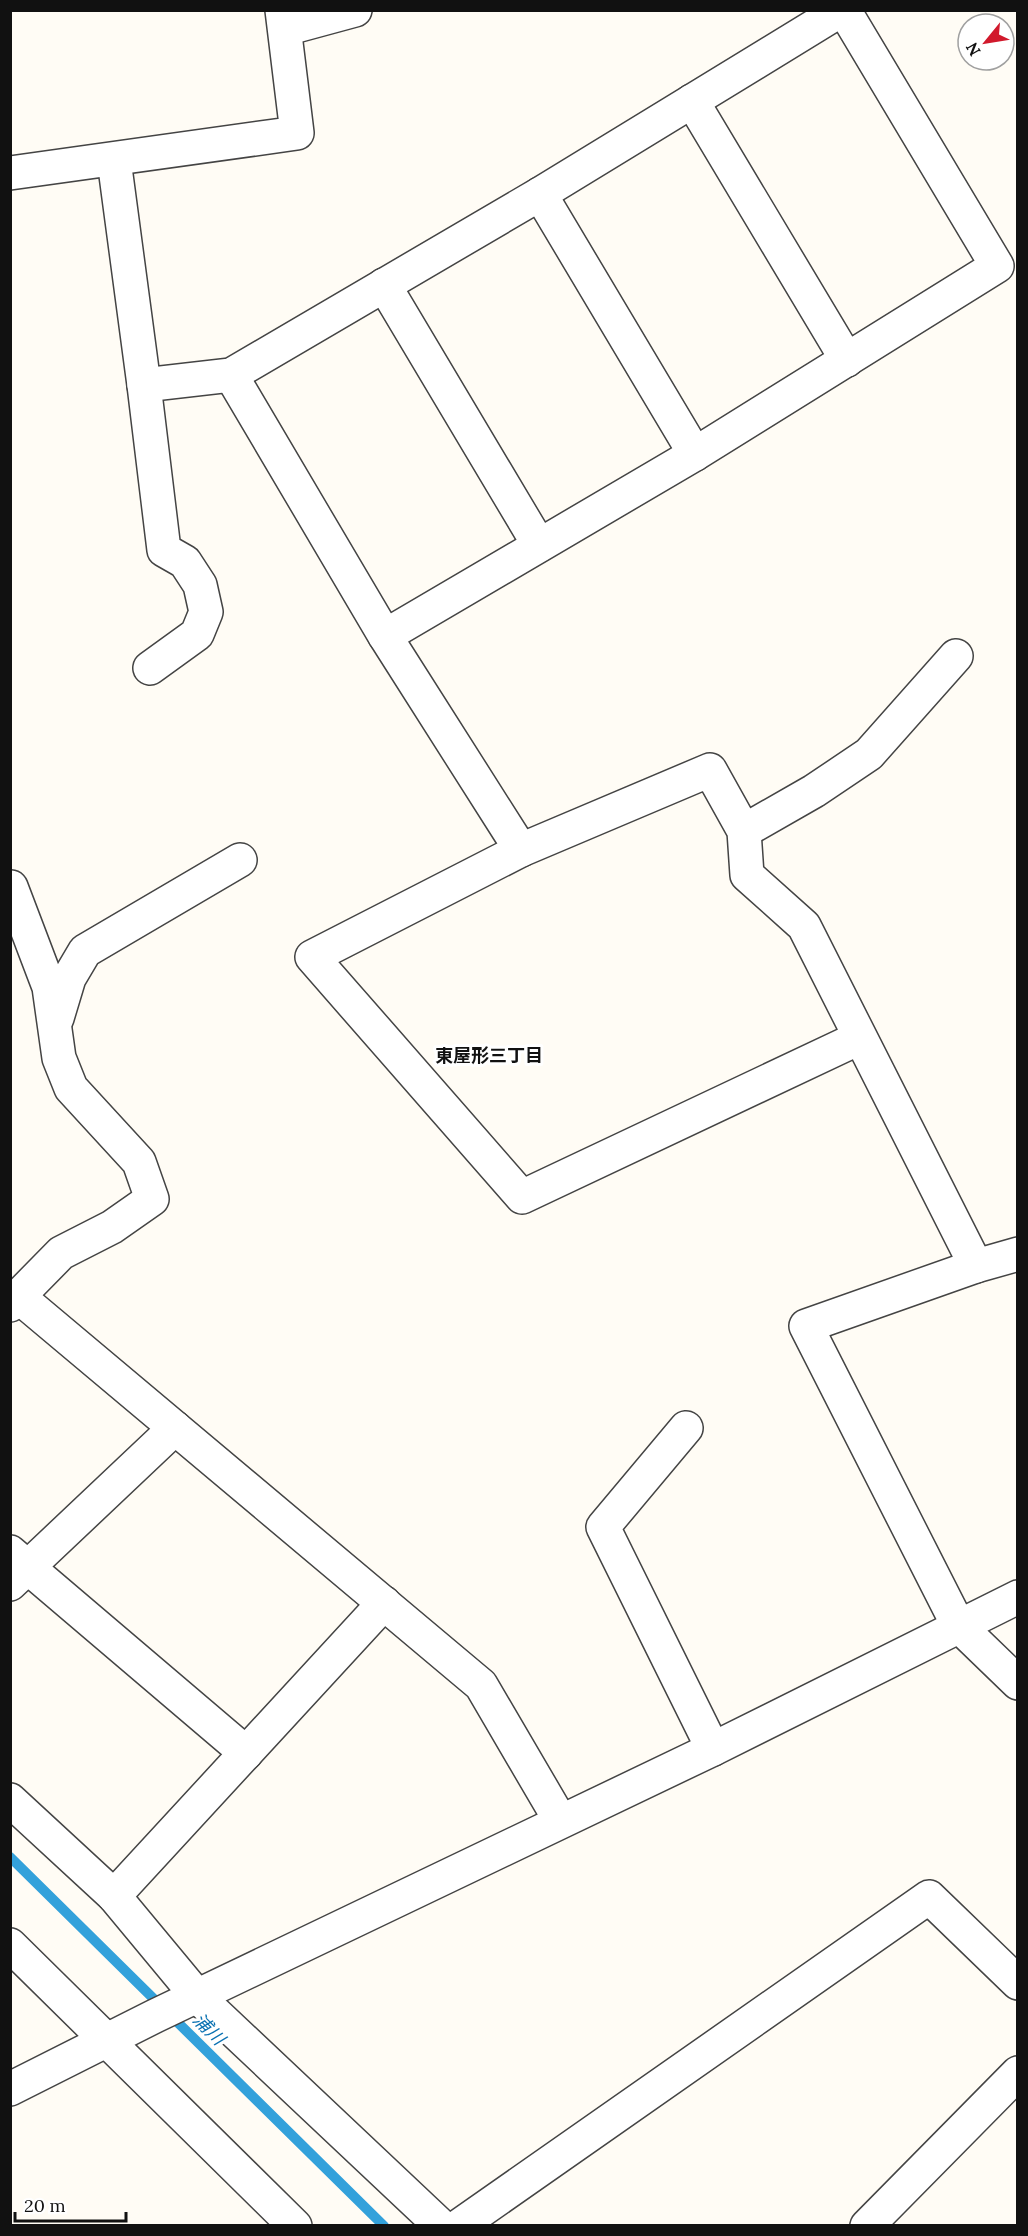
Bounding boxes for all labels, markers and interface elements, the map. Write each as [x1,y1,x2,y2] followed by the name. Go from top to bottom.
[956,12,1016,72] north arrow
[961,39,985,60] text: N
[435,1044,543,1067] district label: 東屋形三丁目
[188,2008,231,2051] water label: 浦川
[15,2185,126,2223] scale bar
[24,2194,66,2217] text: 20 m

